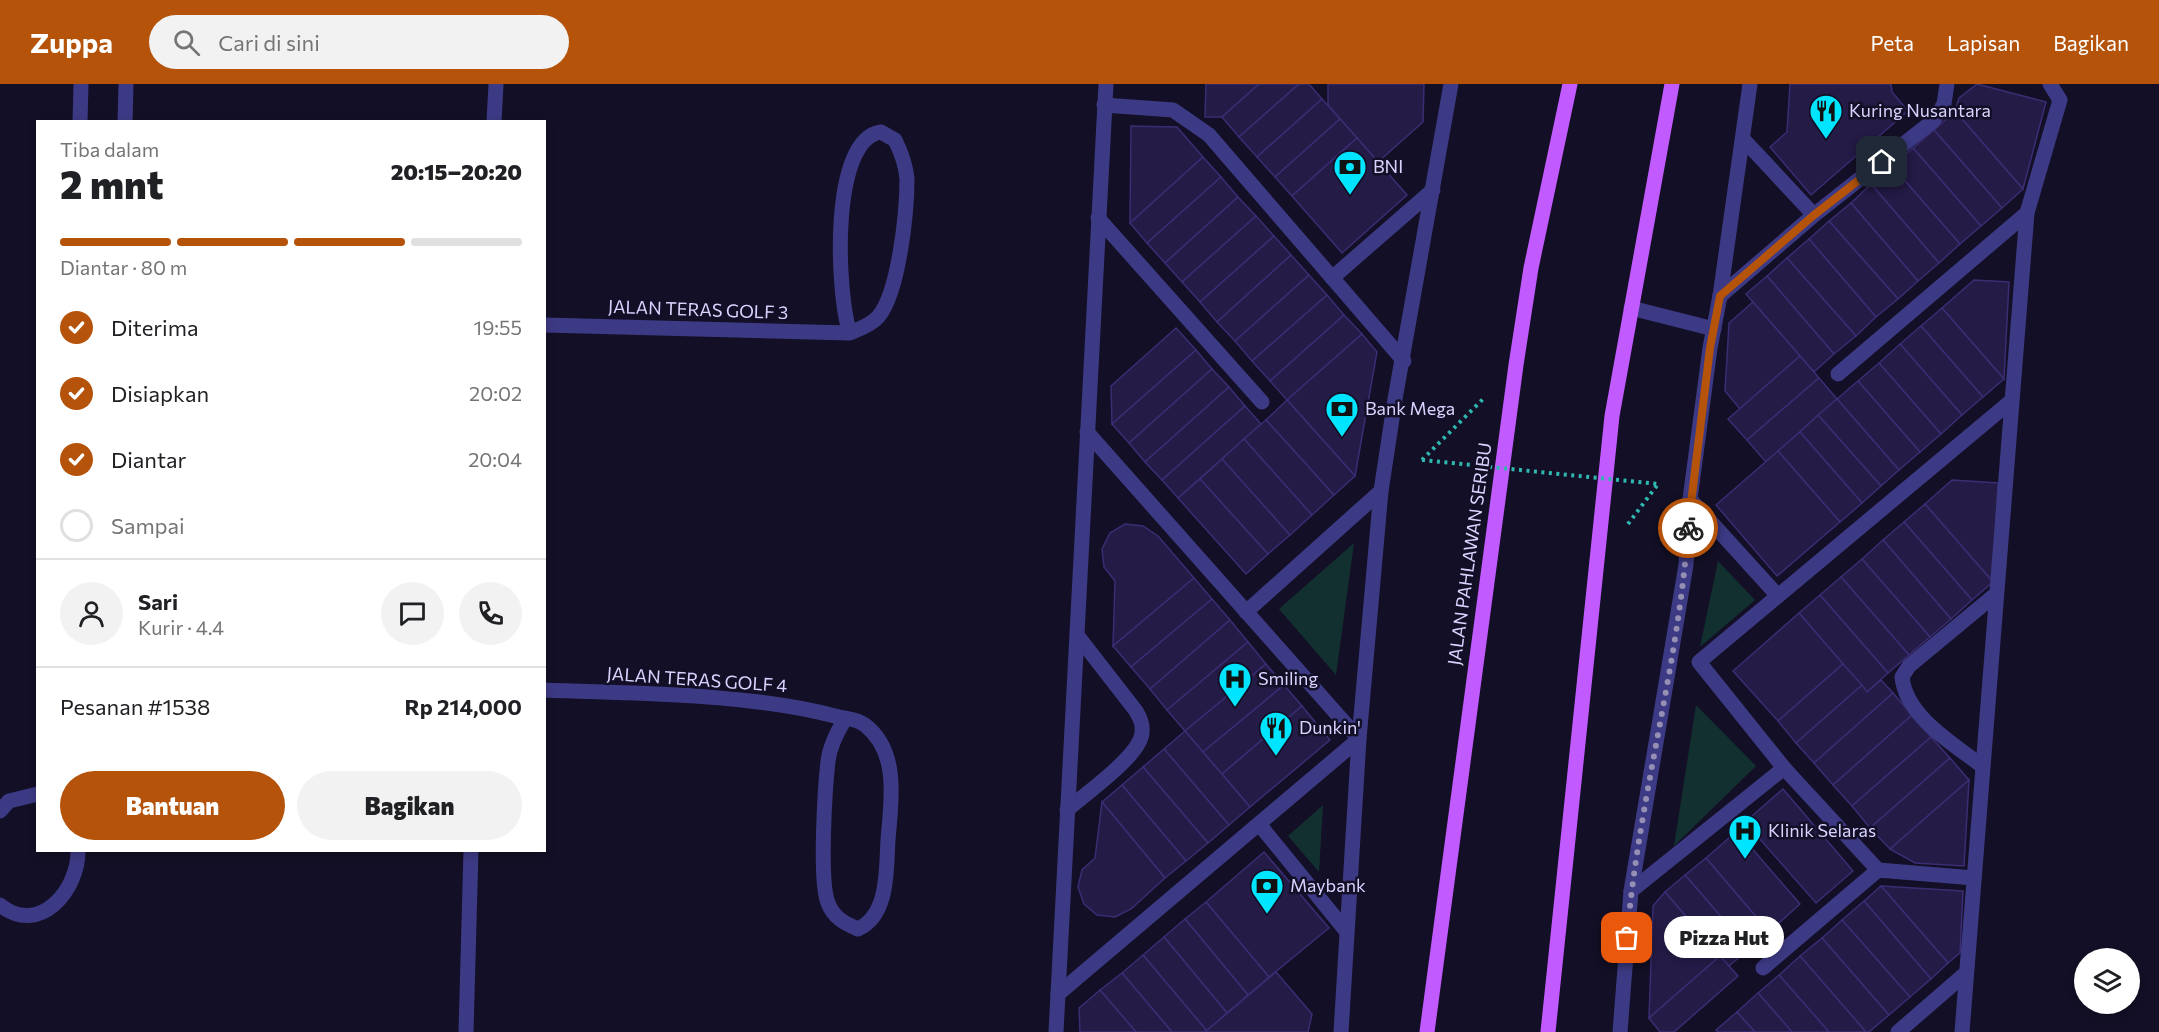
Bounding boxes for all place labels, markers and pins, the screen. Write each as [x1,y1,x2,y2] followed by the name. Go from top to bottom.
[1808,93,1844,140] restaurant icon: Kuring Nusantara
[1849,99,1991,121] place label: Kuring Nusantara
[1856,136,1907,187] pin
[1332,149,1368,196] bank icon: BNI
[1373,155,1403,177] place label: BNI
[1324,391,1360,438] bank icon: Bank Mega
[1365,397,1455,419] place label: Bank Mega
[1217,661,1253,708] hospital icon: Smiling
[1258,667,1318,689] place label: Smiling
[1258,710,1294,757] restaurant icon: Dunkin'
[1299,716,1361,738] place label: Dunkin'
[1727,813,1763,860] hospital icon: Klinik Selaras
[1768,819,1876,841] place label: Klinik Selaras
[1249,868,1285,915] bank icon: Maybank
[1290,874,1366,896] place label: Maybank
[1601,912,1652,963] pin
[1663,917,1783,959] callout: Pizza Hut

